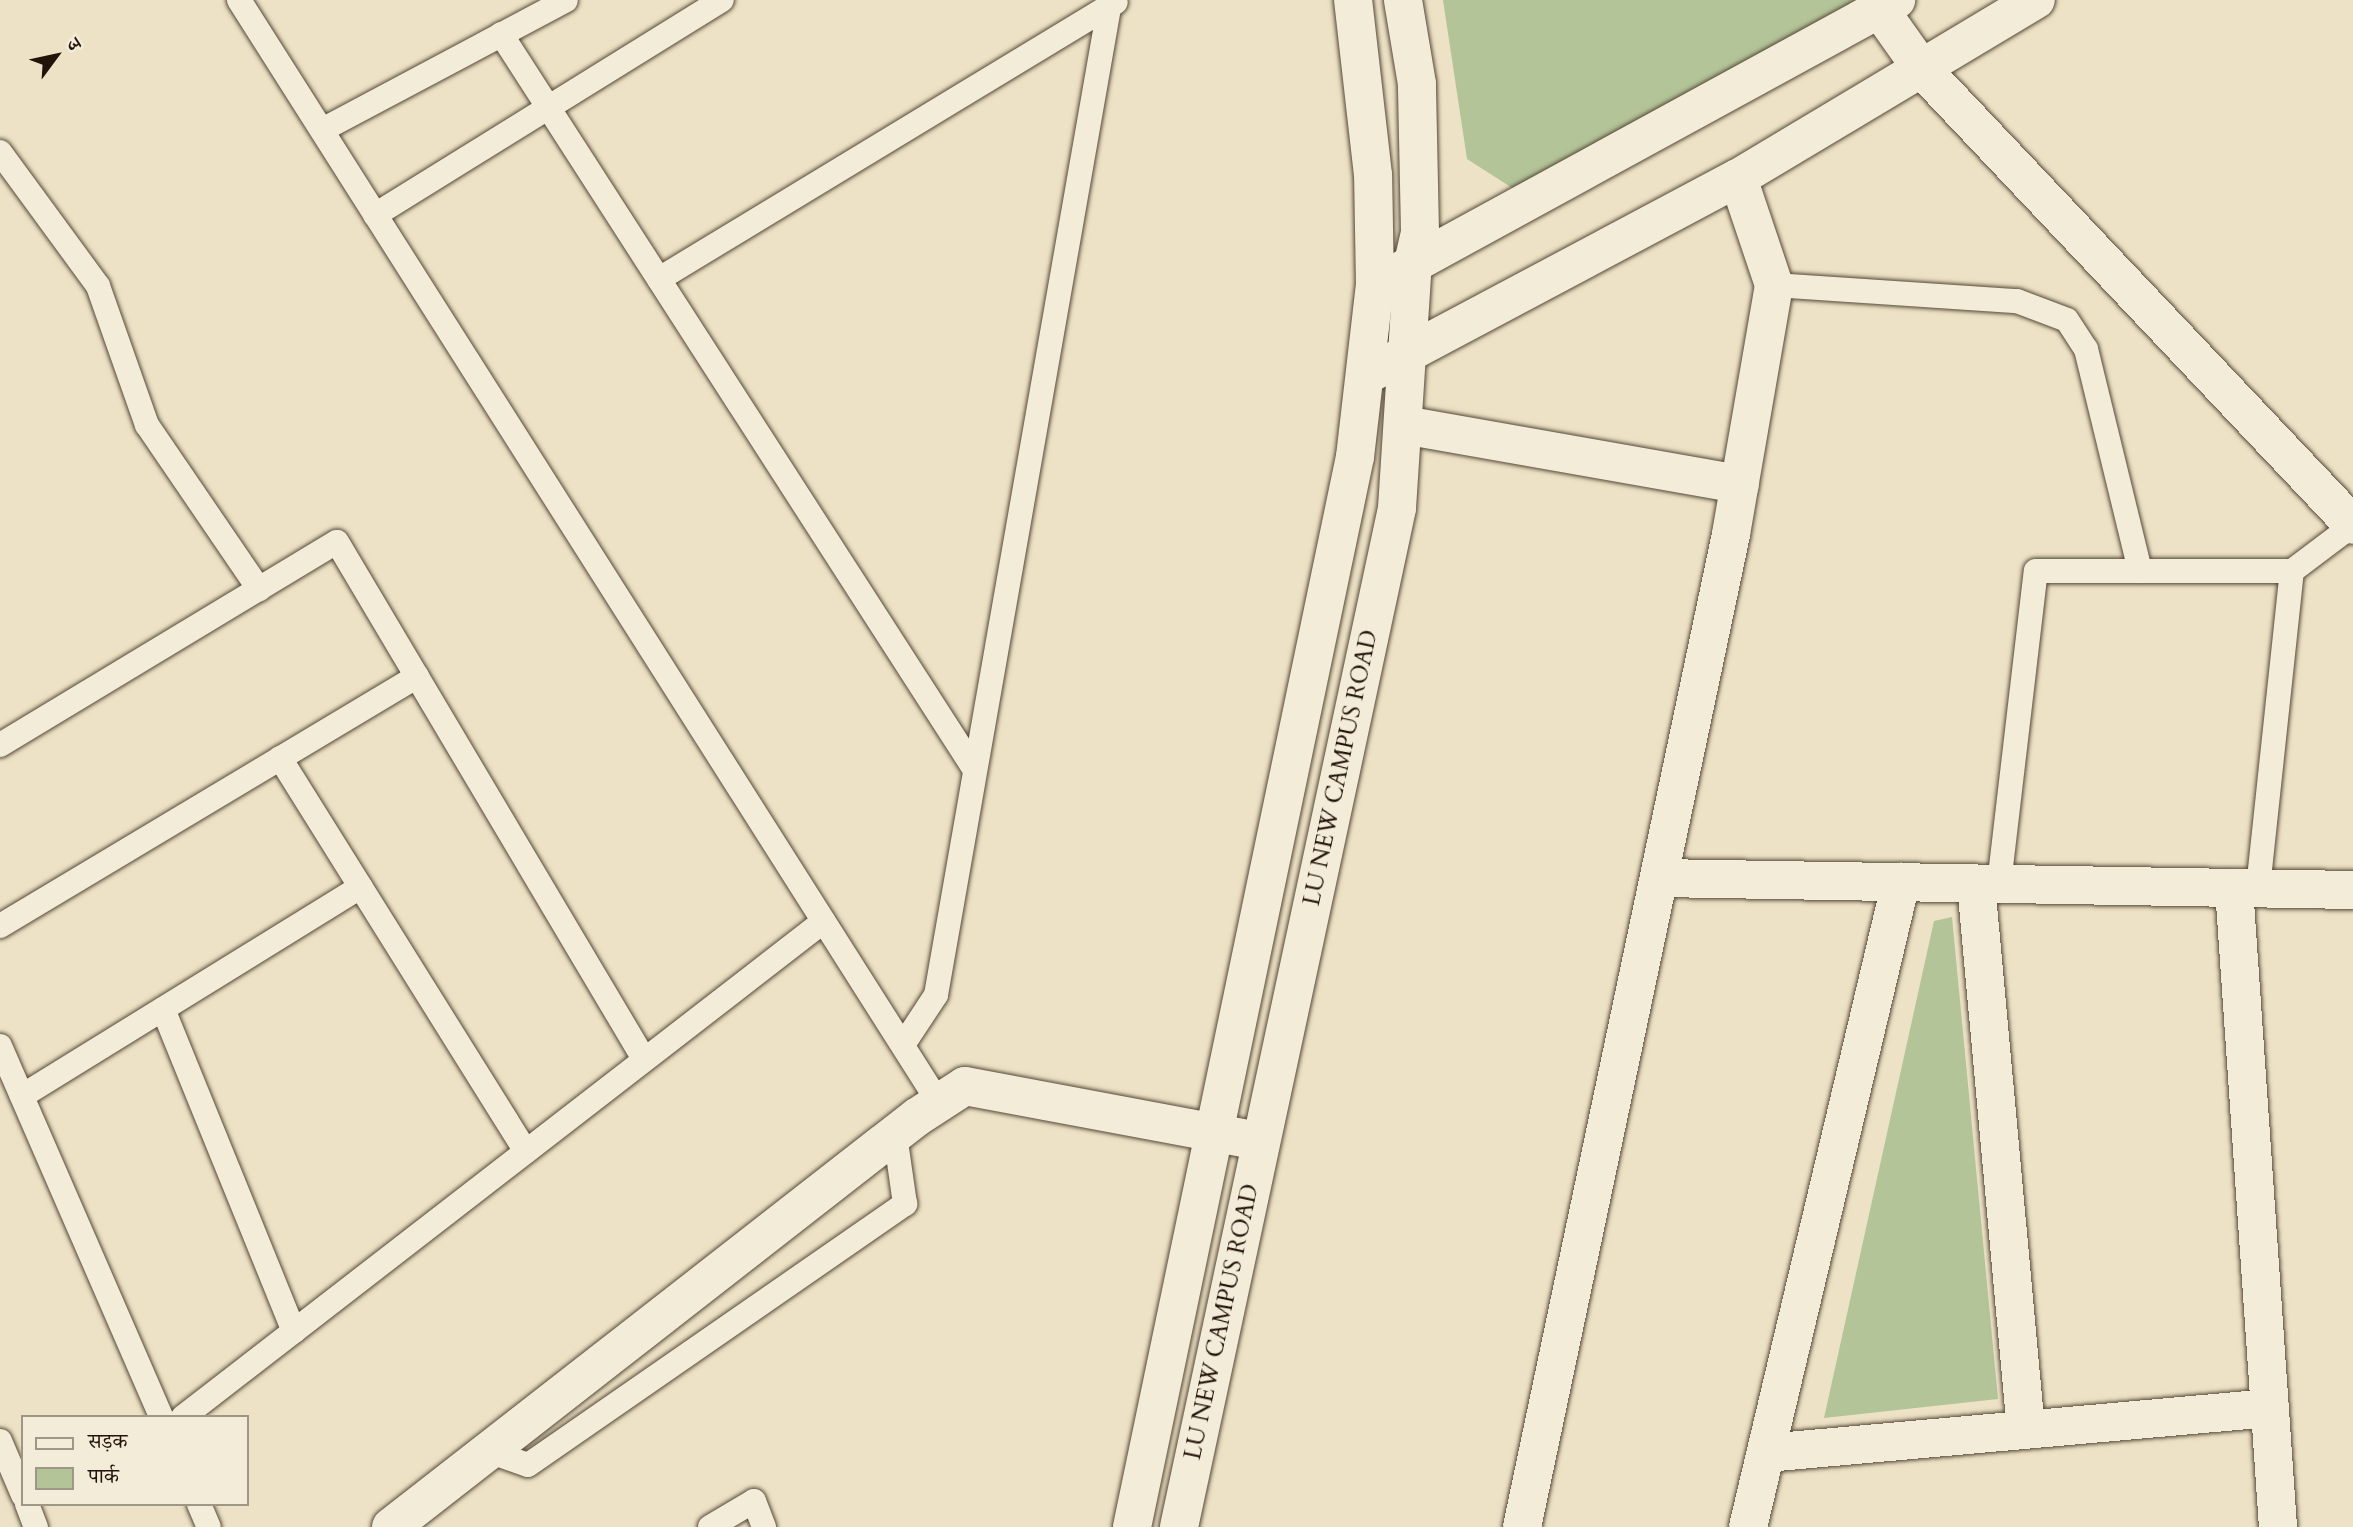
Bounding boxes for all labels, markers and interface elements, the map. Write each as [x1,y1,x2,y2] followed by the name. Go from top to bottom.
[21,21,91,91] north arrow
[60,33,87,56] text: उ
[1298,628,1384,908] street label: LU NEW CAMPUS ROAD
[1179,1182,1265,1462] street label: LU NEW CAMPUS ROAD
[21,1415,248,1506] legend
[88,1427,127,1456] text: सड़क
[88,1462,119,1491] text: पार्क

